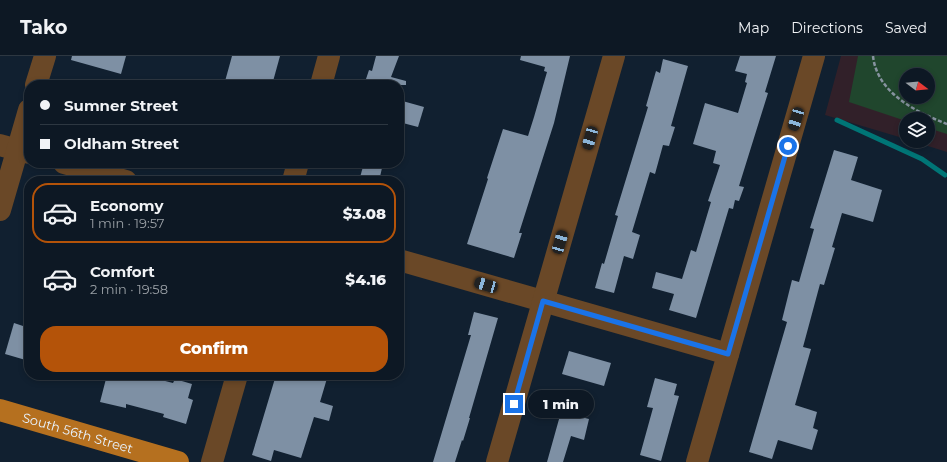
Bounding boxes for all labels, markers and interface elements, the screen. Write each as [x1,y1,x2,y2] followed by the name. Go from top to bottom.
[20,16,67,39] text: Tako
[738,19,769,37] text: Map
[791,19,863,37] text: Directions
[885,19,927,37] text: Saved
[899,68,935,104] north arrow
[899,68,935,148] map controls
[64,96,178,115] text: Sumner Street
[787,106,805,132] car
[899,112,935,148] button: layers
[581,125,599,151] car
[64,134,179,153] text: Oldham Street
[779,137,797,155] route start
[42,195,78,231] icon: car
[90,196,163,215] text: Economy
[343,204,386,223] text: $3.08
[90,215,164,231] text: 1 min · 19:57
[551,229,569,255] car
[42,261,78,297] icon: car
[90,262,155,281] text: Comfort
[346,270,386,289] text: $4.16
[473,276,499,294] car
[90,281,168,297] text: 2 min · 19:58
[40,326,388,372] button: Confirm
[528,390,594,418] callout: 1 min
[505,395,523,413] route end
[543,396,579,412] text: 1 min
[21,409,135,456] street label: South 56th Street

